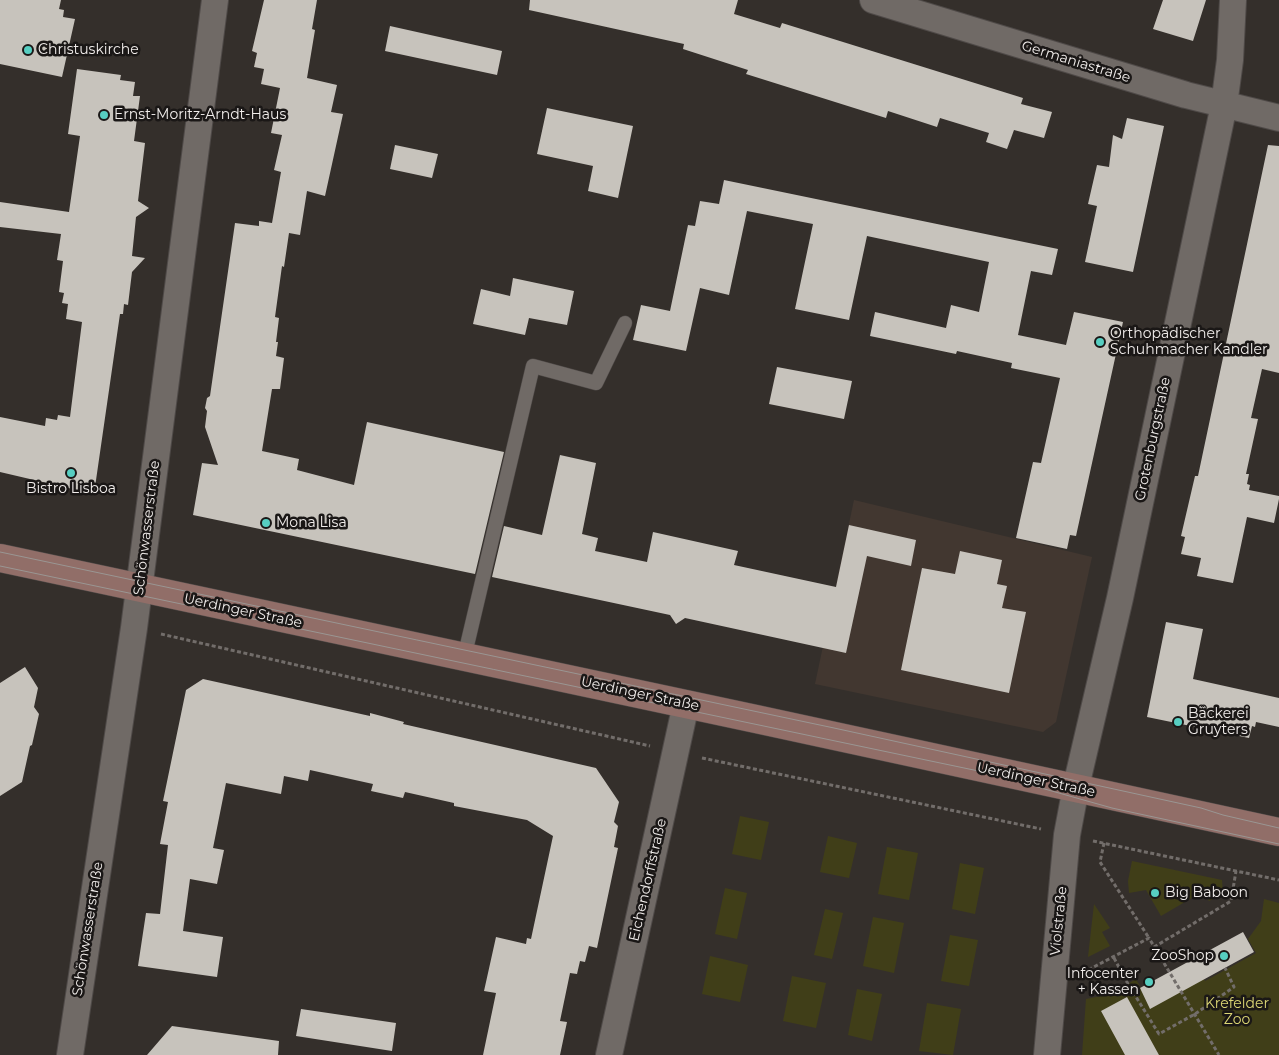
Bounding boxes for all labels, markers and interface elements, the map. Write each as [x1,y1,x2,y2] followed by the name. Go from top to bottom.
[1020,37,1132,87] street label: Germaniastraße
[38,42,139,58] place label: Christuskirche
[22,44,34,56] marker: Christuskirche
[114,107,286,123] place label: Ernst-Moritz-Arndt-Haus
[98,109,110,121] marker: Ernst-Moritz-Arndt-Haus
[1110,326,1268,358] place label: Orthopädischer Schuhmacher Kandler
[1094,336,1106,348] marker: Orthopädischer Schuhmacher Kandler
[1132,376,1174,502] street label: Grotenburgstraße
[130,460,164,596] street label: Schönwasserstraße
[65,467,77,479] marker: Bistro Lisboa
[26,481,116,497] place label: Bistro Lisboa
[276,515,347,531] place label: Mona Lisa
[260,517,272,529] marker: Mona Lisa
[182,590,304,632] street label: Uerdinger Straße
[579,673,701,715] street label: Uerdinger Straße
[1188,706,1249,739] place label: Bäckerei Gruyters
[1172,716,1184,728] marker: Bäckerei Gruyters
[975,759,1097,801] street label: Uerdinger Straße
[626,817,670,943] street label: Eichendorffstraße
[69,861,107,997] street label: Schönwasserstraße
[1165,885,1248,901] place label: Big Baboon
[1047,886,1071,956] street label: Violstraße
[1149,887,1161,899] marker: Big Baboon
[1151,948,1214,964] place label: ZooShop
[1218,950,1230,962] marker: ZooShop
[1067,966,1139,999] place label: Infocenter + Kassen
[1143,976,1155,988] marker: Infocenter + Kassen
[1205,996,1269,1028] park label: Krefelder Zoo

